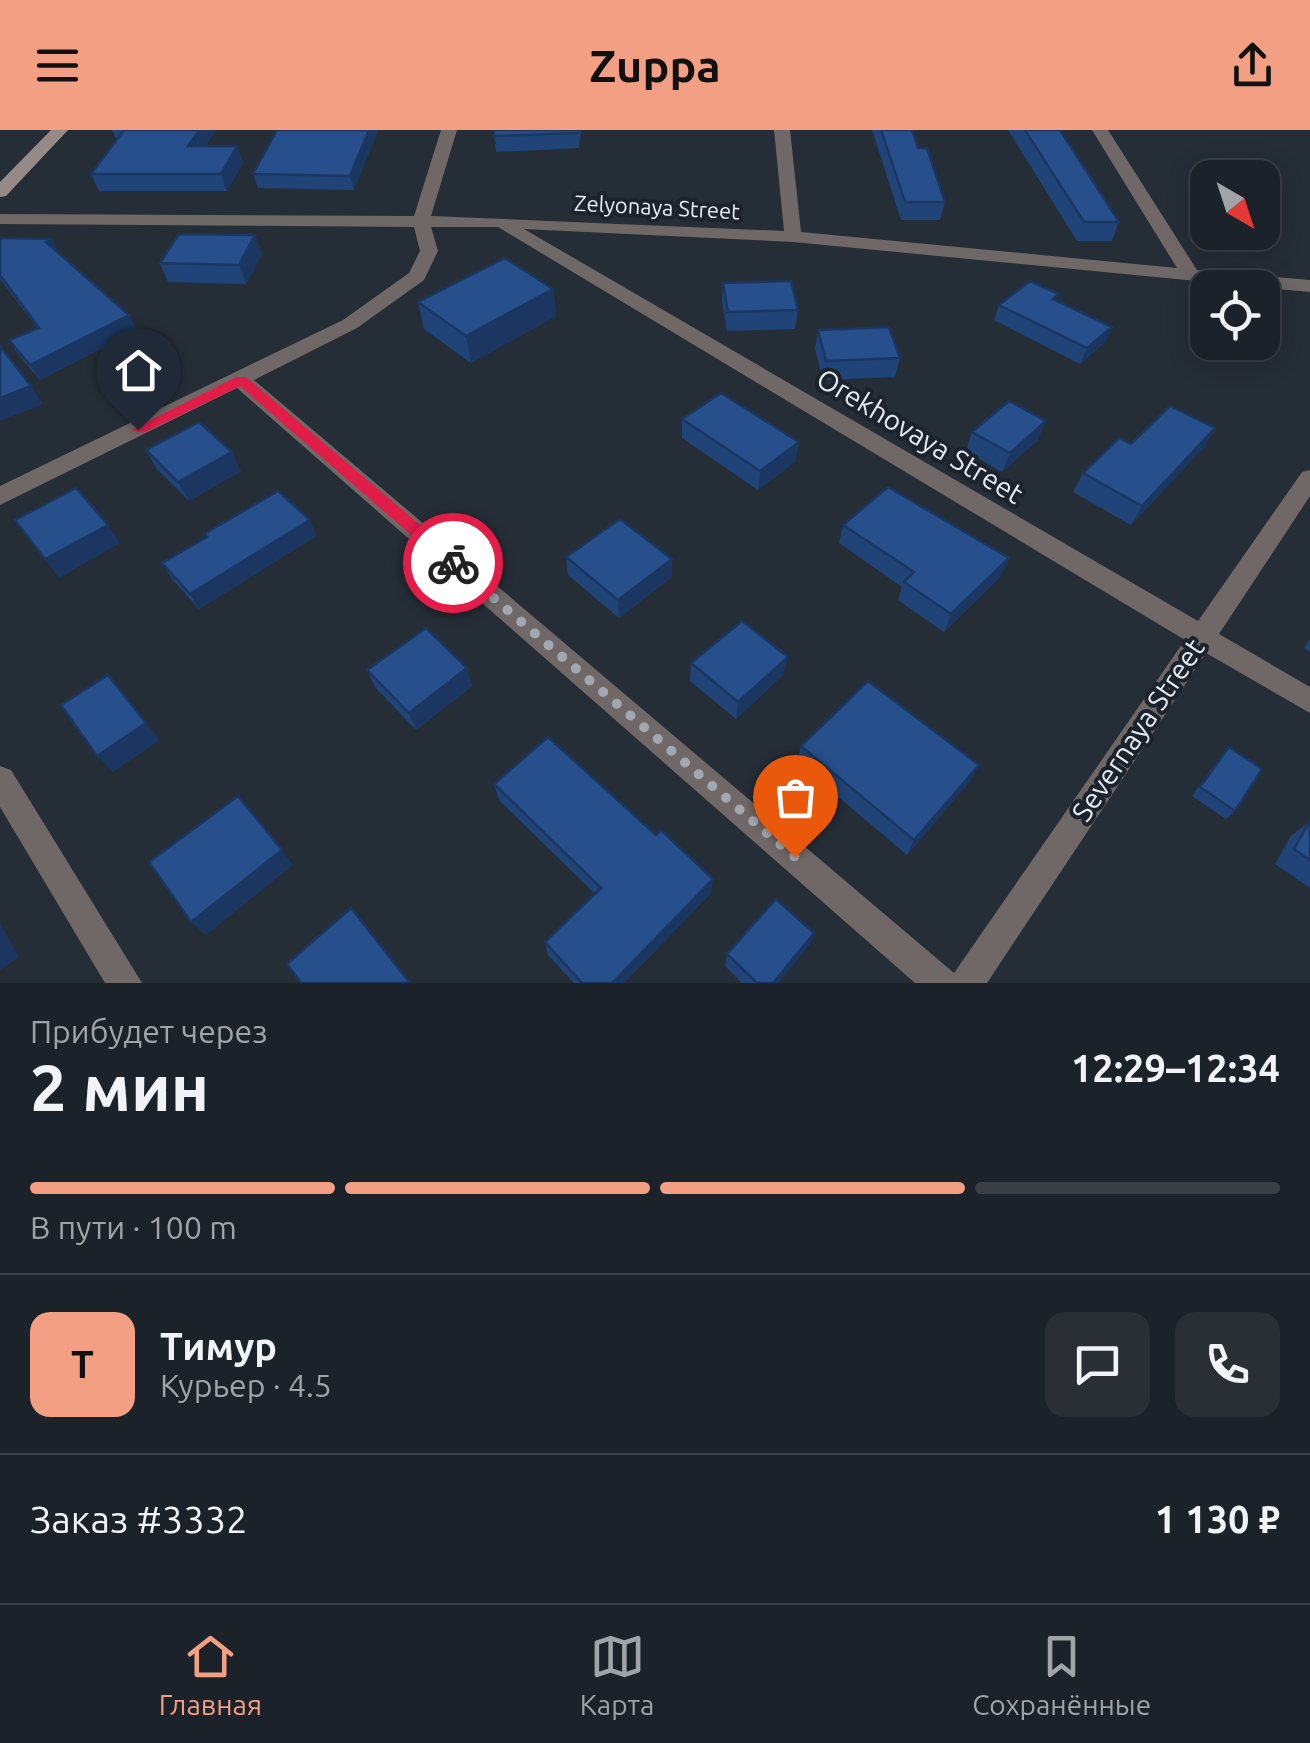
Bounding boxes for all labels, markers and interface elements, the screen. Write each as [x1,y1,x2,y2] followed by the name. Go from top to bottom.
[30,38,85,93] icon: menu
[1225,38,1280,93] icon: share
[589,40,721,91] text: Zuppa
[1190,160,1280,250] north arrow
[1190,160,1280,360] map controls
[574,190,741,223] street label: Zelyonaya Street
[1190,270,1280,360] button: locate
[96,328,181,431] pin
[111,343,166,398] icon: home
[812,362,1029,509] street label: Orekhovaya Street
[403,513,503,613] courier
[426,536,481,591] icon: bike
[1065,633,1210,827] street label: Severnaya Street
[753,755,838,858] pin
[768,770,823,825] icon: bag
[30,1013,268,1049] text: Прибудет через
[1071,1047,1280,1089] text: 12:29–12:34
[30,1050,209,1123] text: 2 мин
[30,1209,237,1245] text: В пути · 100 m
[1045,1312,1150,1417] button: chat
[1175,1312,1280,1417] button: phone
[160,1325,277,1367] text: Тимур
[71,1343,94,1385] text: Т
[160,1367,332,1403] text: Курьер · 4.5
[30,1498,248,1540] text: Заказ #3332
[1155,1498,1280,1540] text: 1 130 ₽
[159,1629,262,1720] tab: Главная
[580,1629,654,1720] tab: Карта
[972,1629,1151,1720] tab: Сохранённые

